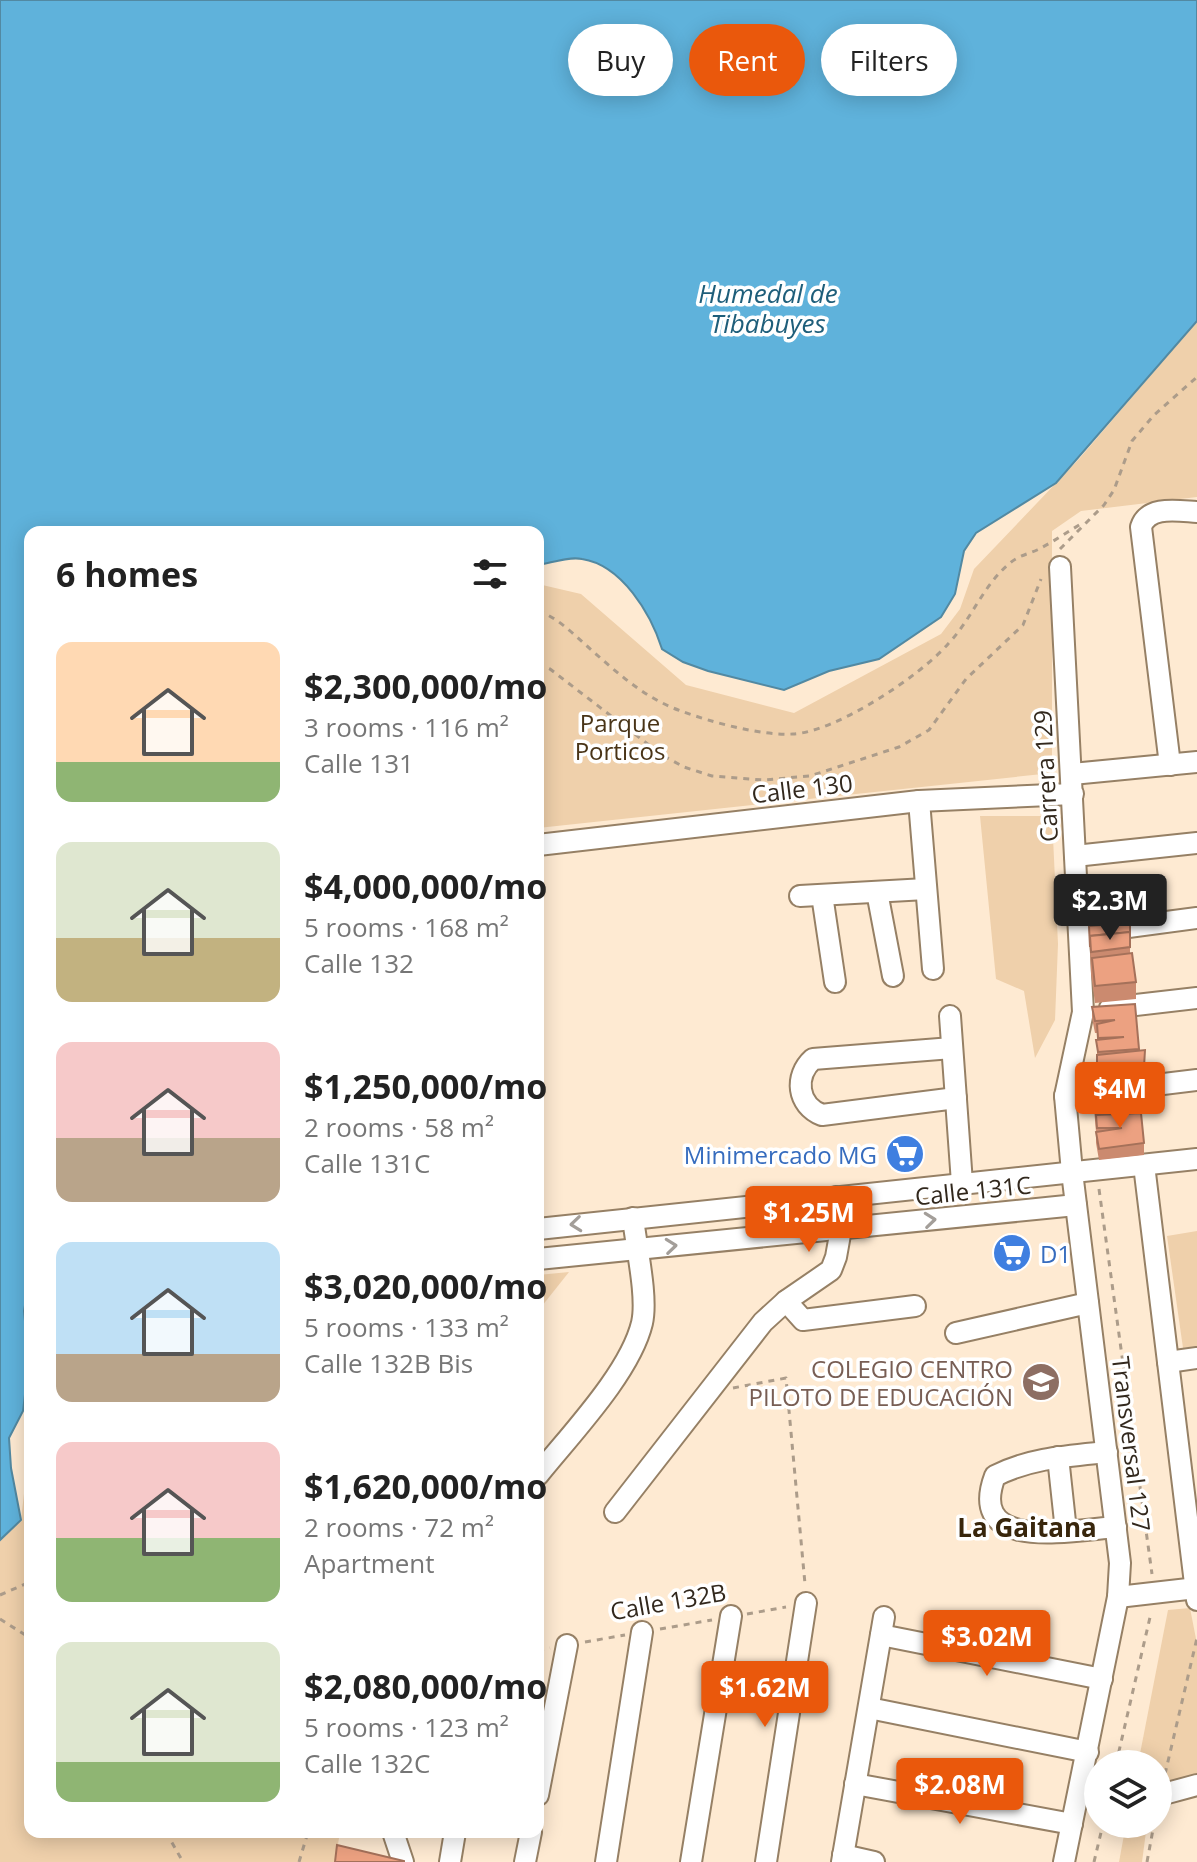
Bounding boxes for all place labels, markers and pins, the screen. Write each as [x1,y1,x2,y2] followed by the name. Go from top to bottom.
[1054,874,1166,942] pin: $2.3M
[1081,1062,1159,1130] pin: $4M
[884,1133,926,1175] supermarket icon: Minimercado MG
[684,1138,877,1171] place label: Minimercado MG
[744,1186,874,1254] pin: $1.25M
[991,1232,1033,1274] supermarket icon: D1
[1040,1237,1071,1270] place label: D1
[748,1352,1013,1413] place label: COLEGIO CENTRO PILOTO DE EDUCACIÓN
[1020,1361,1062,1403] school or university icon: COLEGIO CENTRO PILOTO DE EDUCACIÓN
[922,1610,1052,1678] pin: $3.02M
[700,1661,830,1729] pin: $1.62M
[895,1758,1025,1826] pin: $2.08M

